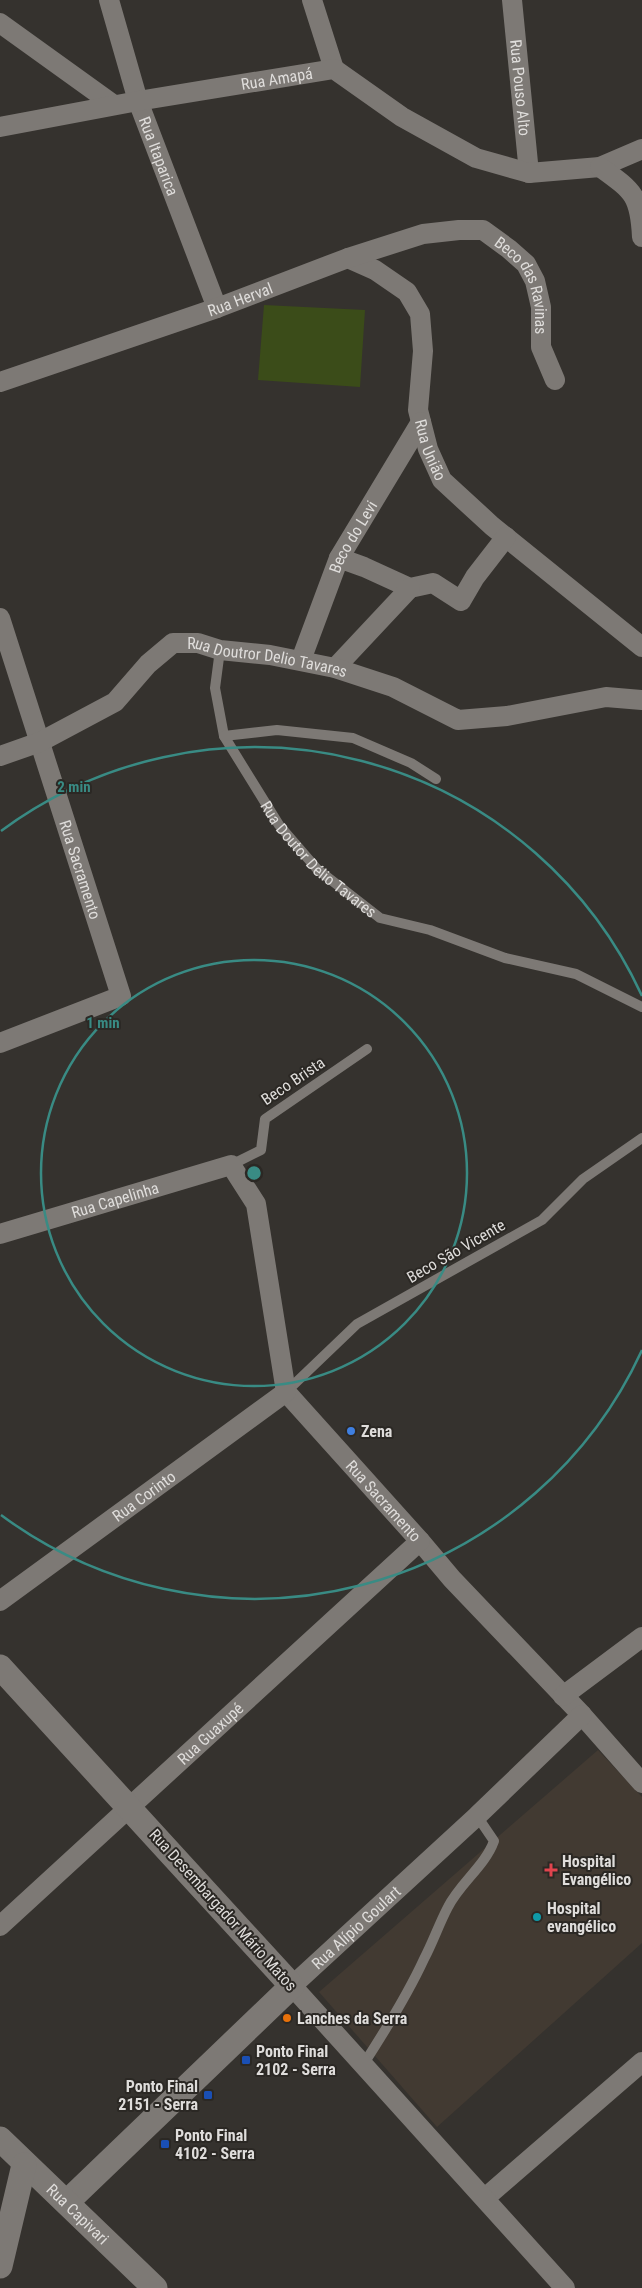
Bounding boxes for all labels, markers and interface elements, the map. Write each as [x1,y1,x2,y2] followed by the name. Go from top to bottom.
[506,39,535,137] street label: Rua Pouso Alto
[240,63,314,94] street label: Rua Amapá
[135,114,183,198] street label: Rua Itaparica
[491,232,551,334] street label: Beco das Ravinas
[205,278,275,320] street label: Rua Herval
[411,417,450,483] street label: Rua União
[325,497,381,575] street label: Beco do Levi
[187,633,350,681] street label: Rua Doutror Delio Tavares
[57,778,91,796] text: 2 min
[257,797,380,921] street label: Rua Doutor Délio Tavares
[56,817,105,921] street label: Rua Sacramento
[86,1014,120,1032] text: 1 min
[258,1053,328,1109] street label: Beco Brista
[245,1164,263,1182] centre of rings
[69,1178,161,1222] street label: Rua Capelinha
[403,1215,509,1287] street label: Beco São Vicente
[361,1422,393,1441] place label: Zena
[345,1425,357,1437] marker: Zena
[342,1456,425,1545] street label: Rua Sacramento
[108,1467,179,1525] street label: Rua Corinto
[173,1699,247,1768] street label: Rua Guaxupé
[145,1825,301,1995] street label: Rua Desembargador Mário Matos
[562,1852,631,1889] place label: Hospital Evangélico
[544,1863,558,1877] marker: Hospital Evangélico
[308,1881,405,1973] street label: Rua Alípio Goulart
[547,1899,616,1936] place label: Hospital evangélico
[531,1911,543,1923] marker: Hospital evangélico
[297,2009,408,2028] place label: Lanches da Serra
[281,2012,293,2024] marker: Lanches da Serra
[256,2042,336,2079] place label: Ponto Final 2102 - Serra
[240,2054,252,2066] marker: Ponto Final 2102 - Serra
[118,2077,198,2114] place label: Ponto Final 2151 - Serra
[202,2089,214,2101] marker: Ponto Final 2151 - Serra
[175,2126,255,2163] place label: Ponto Final 4102 - Serra
[159,2138,171,2150] marker: Ponto Final 4102 - Serra
[43,2180,113,2248] street label: Rua Capivari

